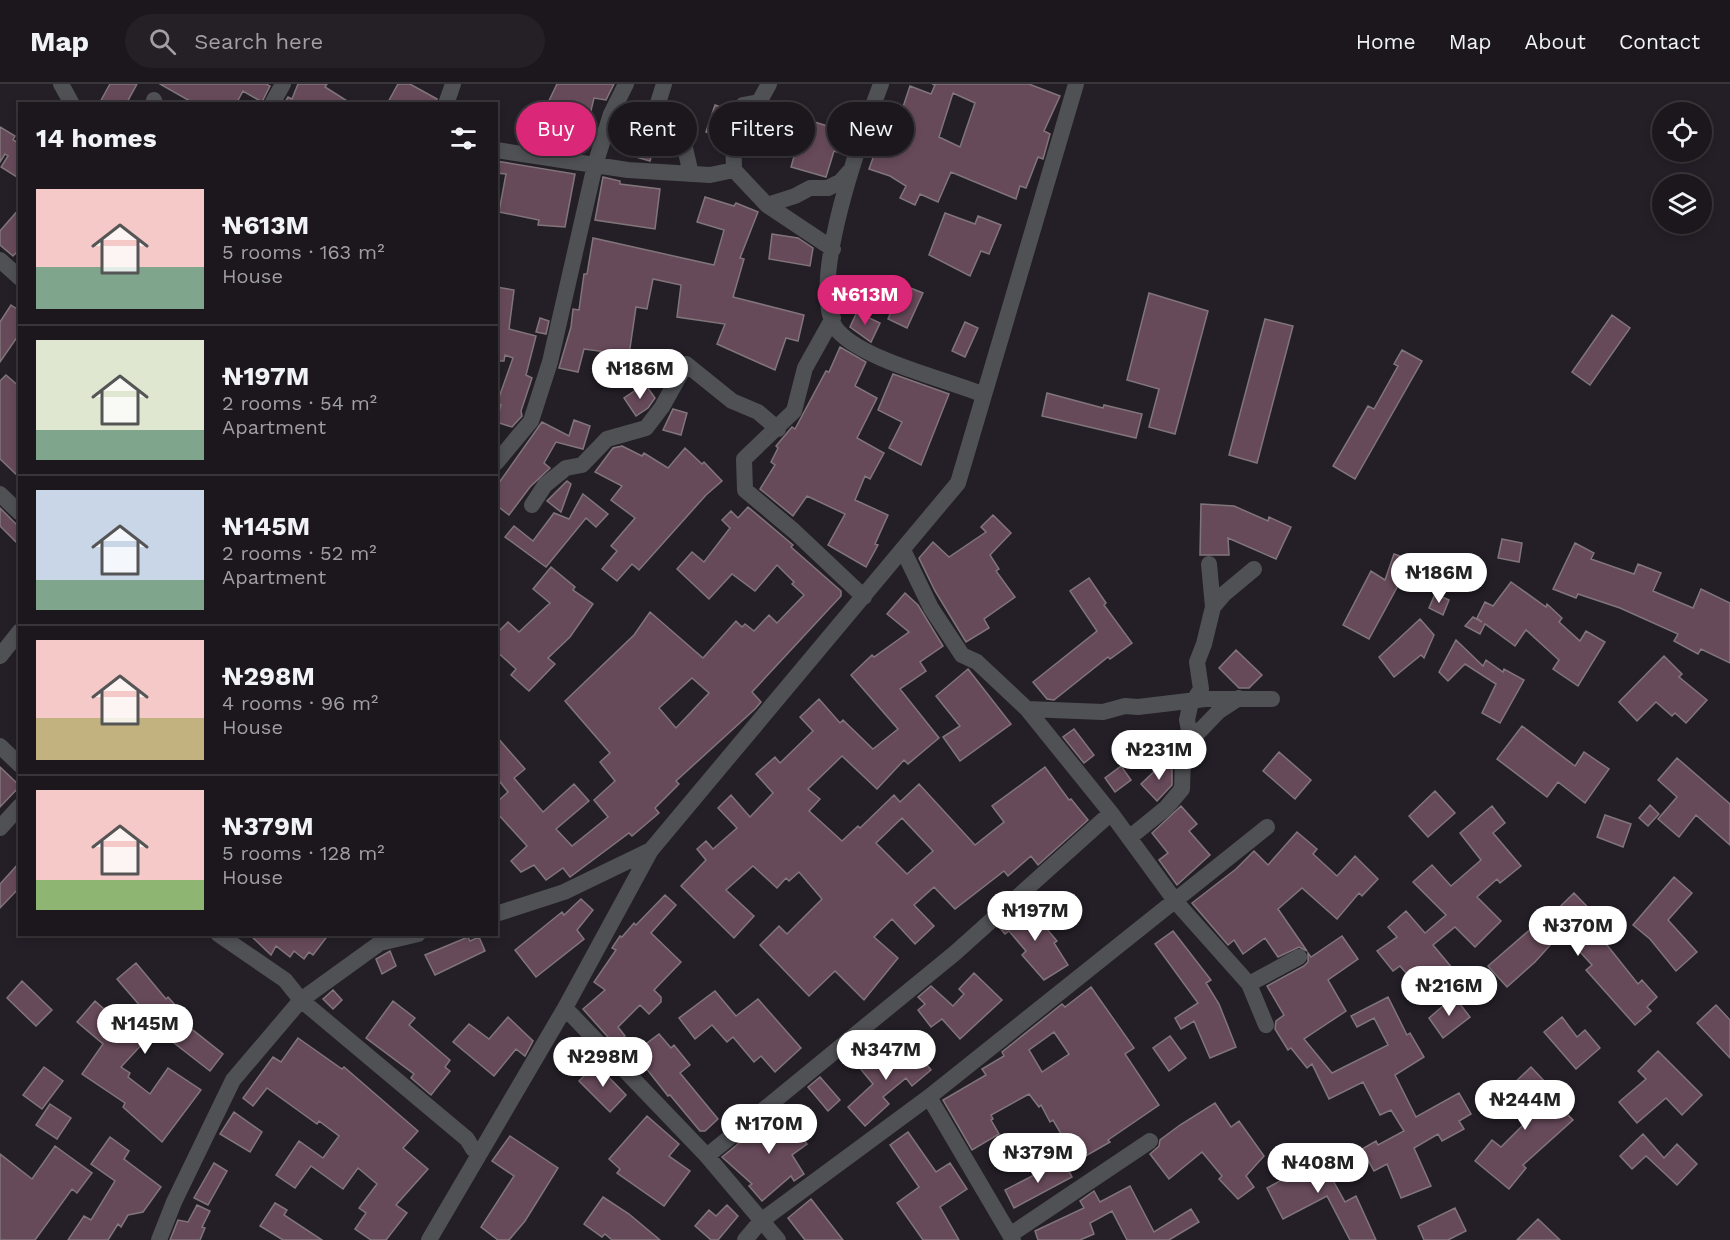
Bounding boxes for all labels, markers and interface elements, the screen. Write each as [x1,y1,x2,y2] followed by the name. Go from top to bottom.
[125,14,545,68] search box
[30,25,89,58] text: Map
[146,25,179,58] icon: search
[194,29,323,54] text: Search here
[1356,29,1416,54] text: Home
[1449,29,1492,54] text: Map
[1525,29,1586,54] text: About
[1619,29,1700,54] text: Contact
[516,102,596,156] chip: Buy
[608,102,697,156] chip: Rent
[709,102,815,156] chip: Filters
[827,102,914,156] chip: New
[1652,102,1712,234] map controls
[1652,102,1712,162] button: locate
[447,122,480,155] icon: filters
[36,123,157,153] text: 14 homes
[1652,174,1712,234] button: layers
[222,210,309,240] text: ₦613M
[84,213,156,285] icon: home
[222,240,384,264] text: 5 rooms · 163 m²
[222,264,283,288] text: House
[823,275,907,326] pin: ₦613M
[831,282,899,306] text: ₦613M
[598,349,682,400] pin: ₦186M
[606,356,674,380] text: ₦186M
[222,361,309,391] text: ₦197M
[84,364,156,436] icon: home
[222,391,377,415] text: 2 rooms · 54 m²
[222,415,326,439] text: Apartment
[222,511,310,541] text: ₦145M
[84,514,156,586] icon: home
[222,541,377,565] text: 2 rooms · 52 m²
[1397,553,1481,604] pin: ₦186M
[1405,560,1473,584] text: ₦186M
[222,565,326,589] text: Apartment
[222,661,315,691] text: ₦298M
[84,664,156,736] icon: home
[222,691,378,715] text: 4 rooms · 96 m²
[222,715,283,739] text: House
[1117,730,1201,781] pin: ₦231M
[1125,737,1193,761] text: ₦231M
[222,811,314,841] text: ₦379M
[84,814,156,886] icon: home
[222,841,385,865] text: 5 rooms · 128 m²
[222,865,283,889] text: House
[993,891,1077,942] pin: ₦197M
[1001,898,1069,922] text: ₦197M
[1536,906,1620,957] pin: ₦370M
[1543,913,1613,937] text: ₦370M
[1407,966,1491,1017] pin: ₦216M
[1415,973,1483,997] text: ₦216M
[103,1004,187,1055] pin: ₦145M
[111,1011,179,1035] text: ₦145M
[844,1030,928,1081] pin: ₦347M
[561,1037,645,1088] pin: ₦298M
[851,1037,921,1061] text: ₦347M
[567,1044,639,1068] text: ₦298M
[1483,1080,1567,1131] pin: ₦244M
[1489,1087,1561,1111] text: ₦244M
[727,1104,811,1155] pin: ₦170M
[735,1111,803,1135] text: ₦170M
[996,1133,1080,1184] pin: ₦379M
[1003,1140,1073,1164] text: ₦379M
[1276,1143,1360,1194] pin: ₦408M
[1282,1150,1355,1174] text: ₦408M

